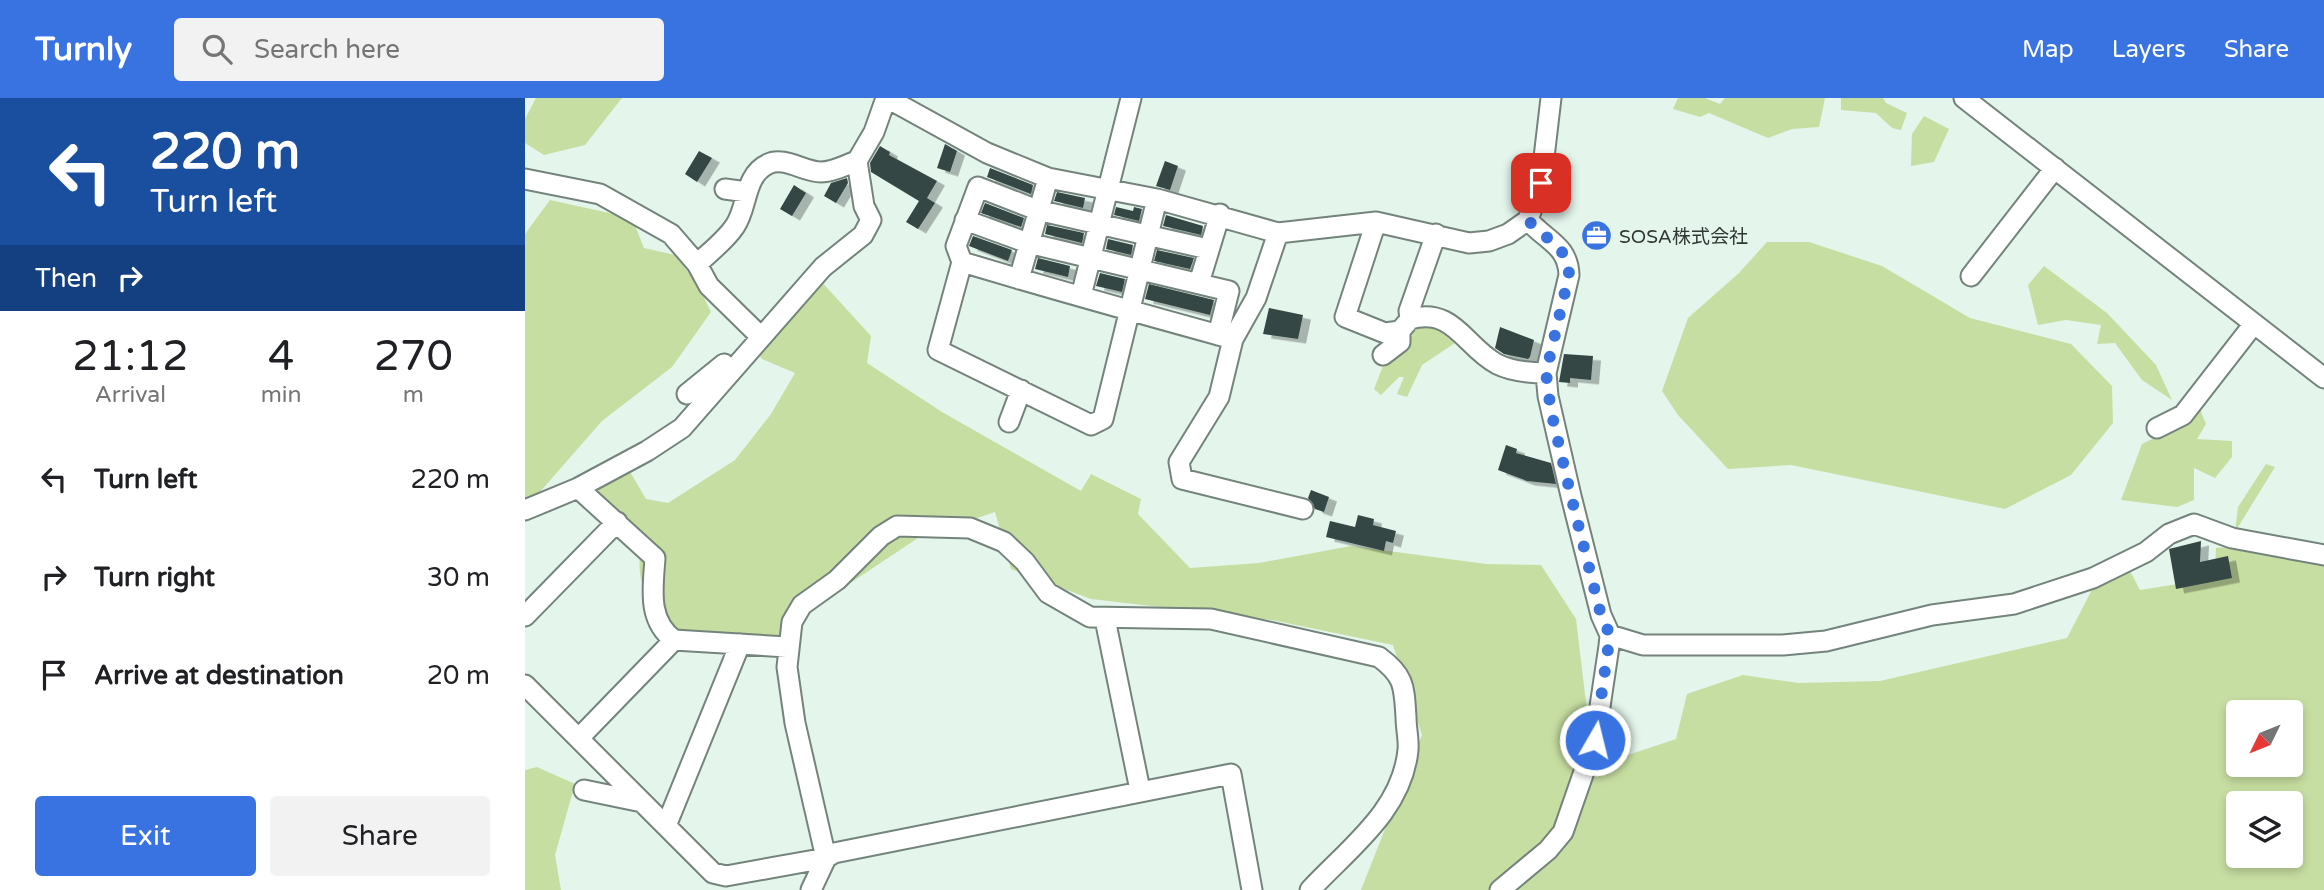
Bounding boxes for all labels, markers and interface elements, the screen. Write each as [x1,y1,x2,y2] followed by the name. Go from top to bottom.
[174,18,664,81] search box
[35,30,132,69] text: Turnly
[198,30,236,68] icon: search
[254,34,400,65] text: Search here
[2022,35,2074,64] text: Map
[2112,35,2186,64] text: Layers
[2224,35,2289,64] text: Share
[150,123,300,182] text: 220 m
[35,126,126,217] icon: left
[1511,153,1571,213] pin
[1522,164,1560,202] icon: arrive
[150,183,277,221] text: Turn left
[1579,219,1613,253] office icon: SOSA株式会社
[1619,226,1748,248] place label: SOSA株式会社
[111,259,149,297] icon: right
[35,263,97,294] text: Then
[72,331,189,382] text: 21:12
[268,331,294,382] text: 4
[374,331,453,382] text: 270
[95,381,166,409] text: Arrival
[261,381,302,409] text: min
[403,381,424,409] text: m
[35,460,73,498] icon: left
[94,464,197,495] text: Turn left
[410,464,490,495] text: 220 m
[35,558,73,596] icon: right
[94,562,215,593] text: Turn right
[427,562,490,593] text: 30 m
[35,656,73,694] icon: arrive
[94,660,344,691] text: Arrive at destination
[427,660,490,691] text: 20 m
[2226,700,2303,777] north arrow
[2226,700,2303,868] map controls
[1558,703,1632,777] position arrow
[2226,791,2303,868] button: layers
[35,796,256,876] button: Exit
[270,796,490,876] button: Share

